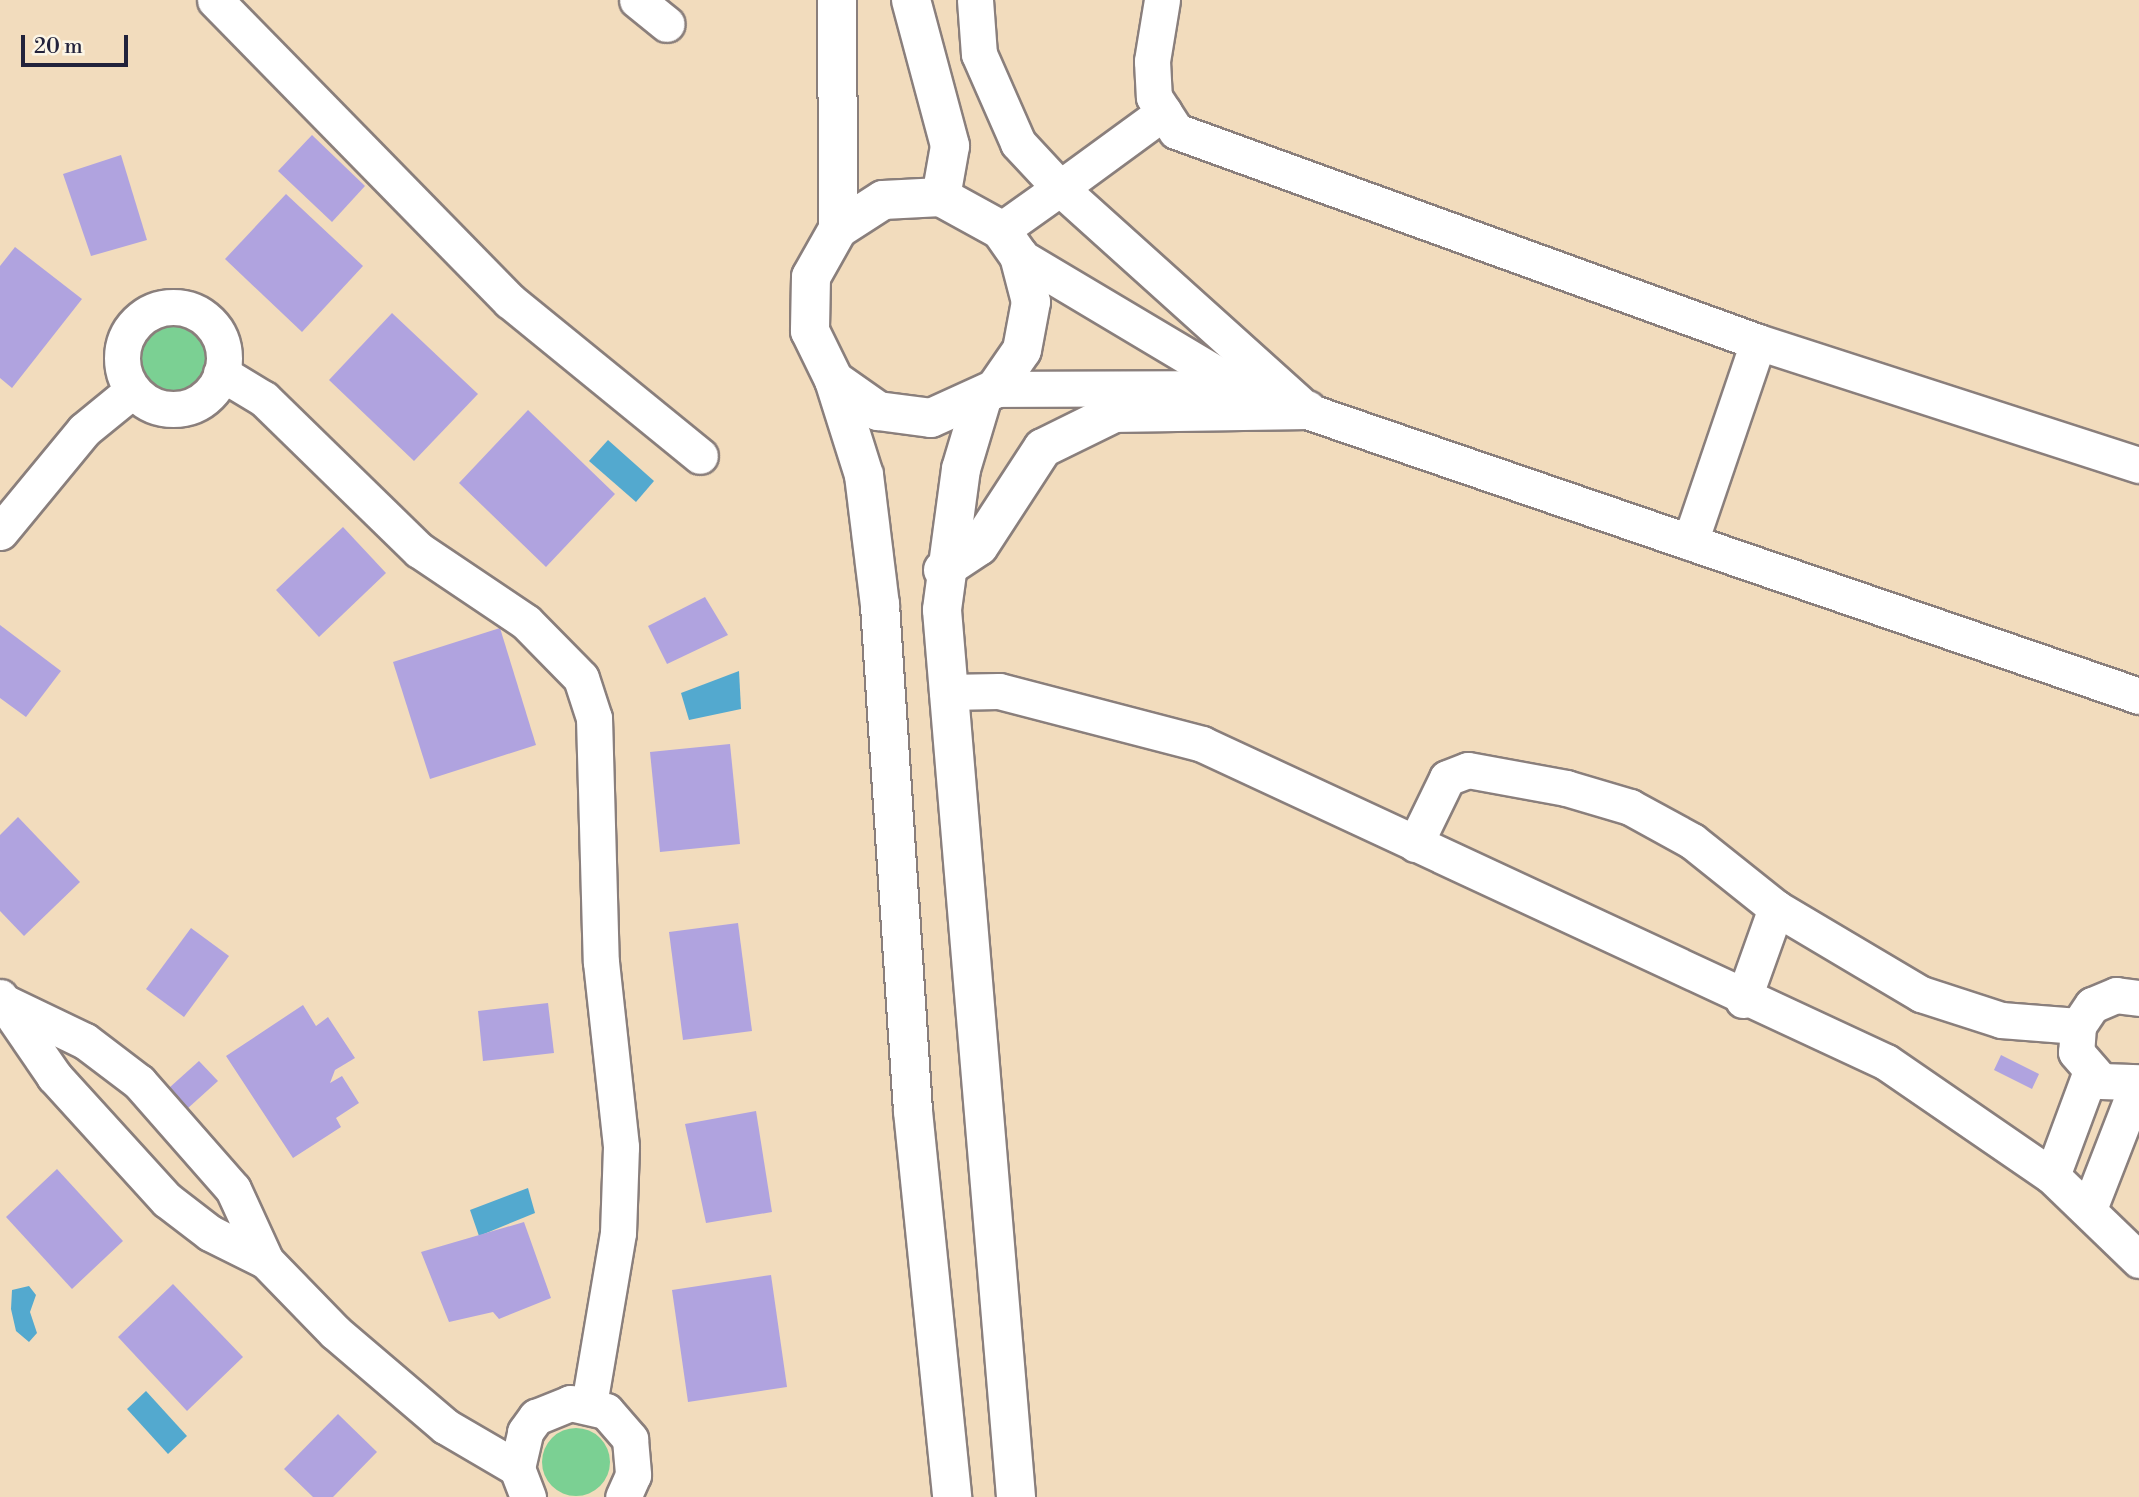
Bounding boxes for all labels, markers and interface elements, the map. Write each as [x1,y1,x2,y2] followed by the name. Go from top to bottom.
[24,21,131,65] scale bar
[34,34,83,60] text: 20 m

